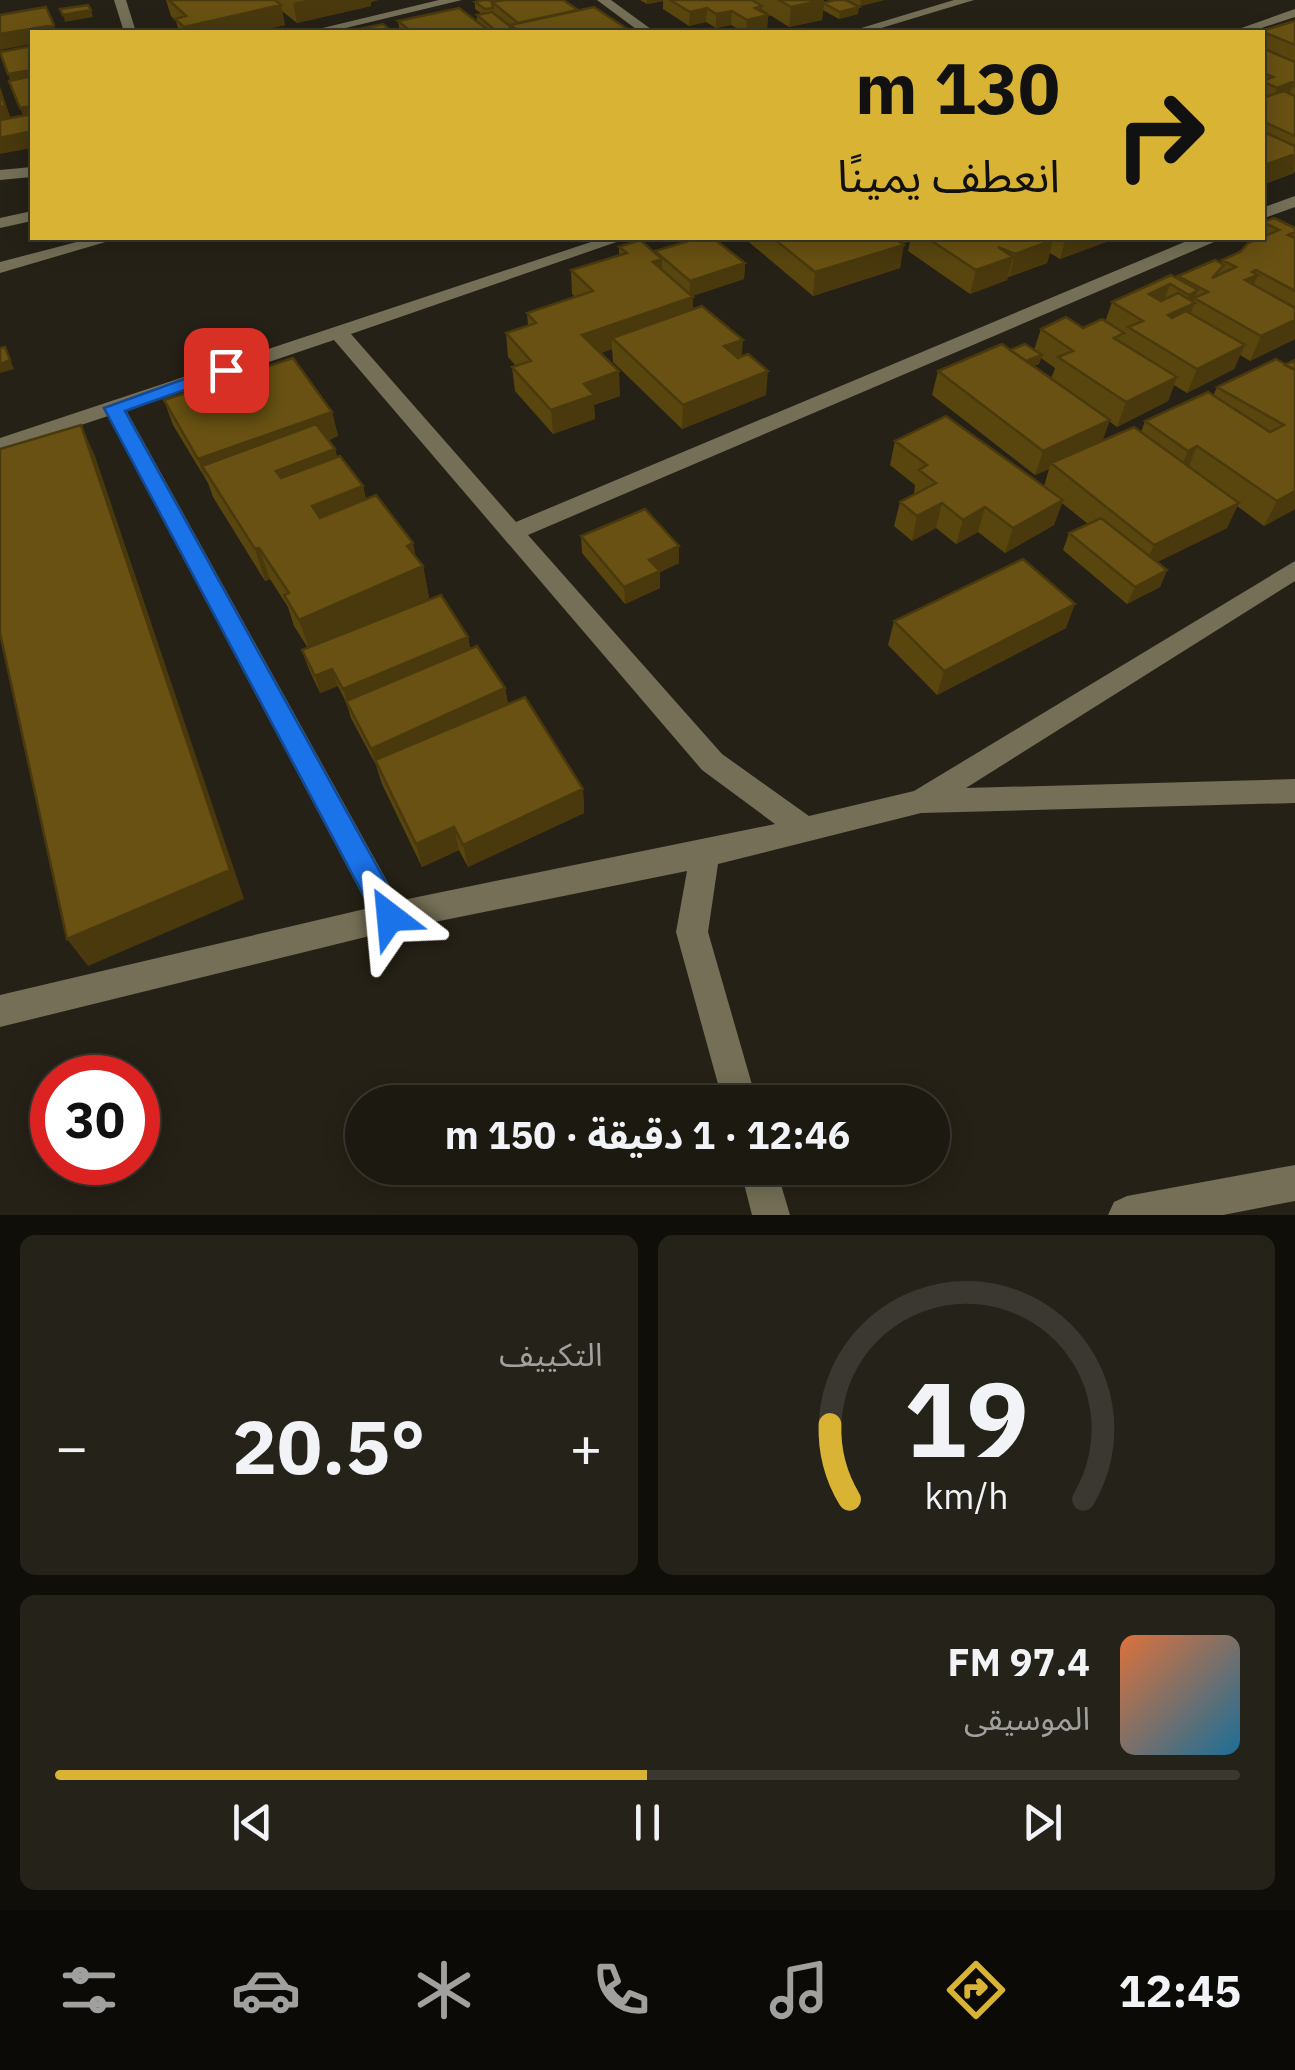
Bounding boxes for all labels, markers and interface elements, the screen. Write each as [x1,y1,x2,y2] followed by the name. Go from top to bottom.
[855,42,1060,133] text: 130 m
[1095,70,1225,200] icon: right
[837,146,1060,204] text: انعطف يمينًا
[184,328,269,413] pin
[199,343,254,398] icon: arrive
[338,865,442,969] position arrow
[30,1055,160,1185] speed limit sign: 30
[445,1110,850,1159] text: 12:46 · 1 دقيقة · 150 m
[499,1333,603,1375] text: التكييف
[904,1350,1029,1486] text: 19
[232,1397,426,1495] text: 20.5°
[55,1411,88,1482] text: −
[569,1411,602,1482] text: +
[924,1472,1008,1519] text: km/h
[947,1637,1090,1686] text: 97.4 FM
[964,1697,1090,1739] text: الموسيقى
[225,1795,280,1850] icon: previous
[620,1795,675,1850] icon: pause
[1015,1795,1070,1850] icon: next
[54,1955,124,2025] icon: filters
[231,1955,301,2025] icon: car
[409,1955,479,2025] icon: climate
[586,1955,656,2025] icon: phone
[764,1955,834,2025] icon: music
[941,1955,1011,2025] icon: directions
[1118,1961,1241,2019] text: 12:45

